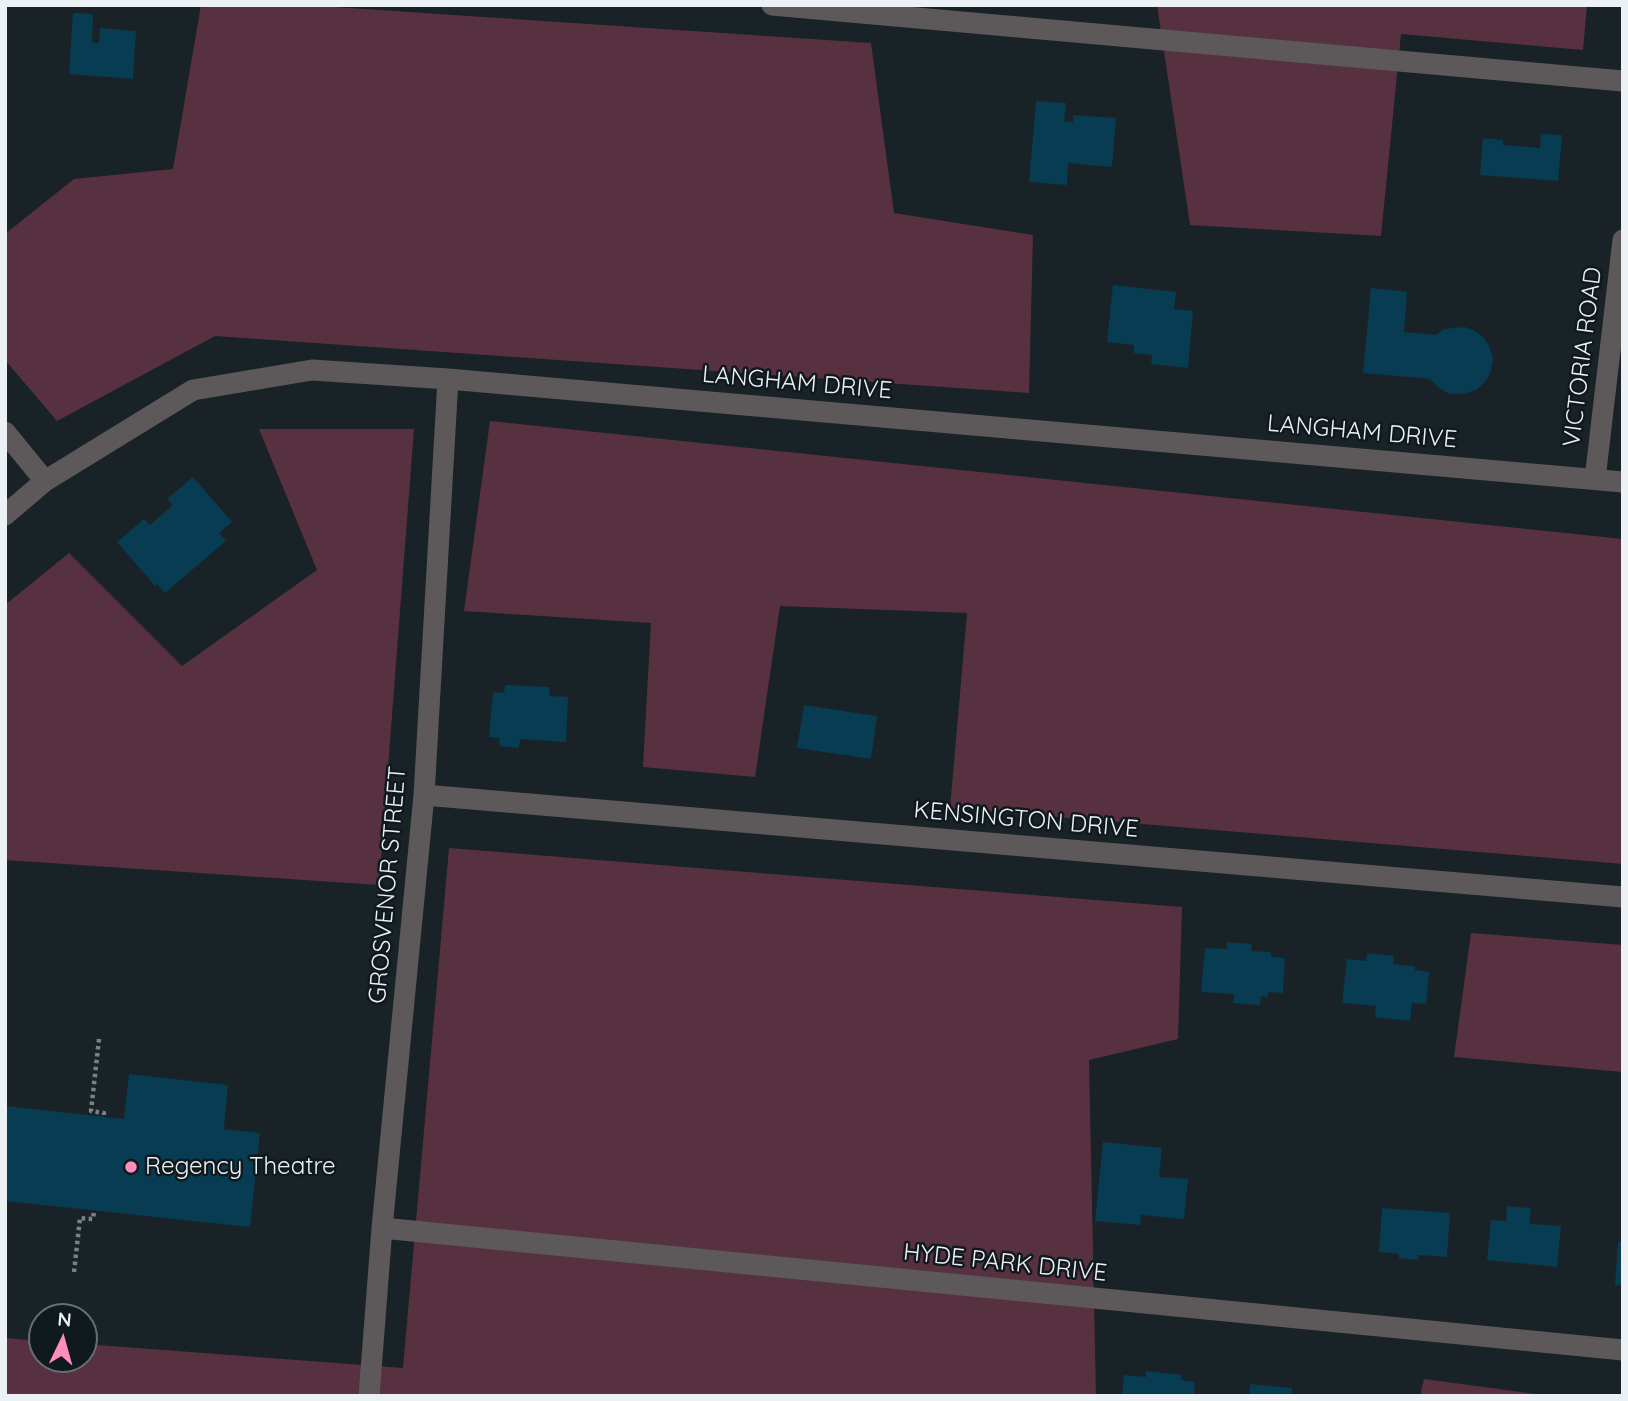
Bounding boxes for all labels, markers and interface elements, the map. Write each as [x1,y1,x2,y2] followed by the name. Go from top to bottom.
[1558,265,1608,449] street label: VICTORIA ROAD
[701,360,893,406] street label: LANGHAM DRIVE
[1266,409,1458,455] street label: LANGHAM DRIVE
[363,765,413,1005] street label: GROSVENOR STREET
[912,796,1140,844] street label: KENSINGTON DRIVE
[145,1153,336,1181] place label: Regency Theatre
[123,1159,139,1175] marker: Regency Theatre
[902,1238,1108,1288] street label: HYDE PARK DRIVE
[28,1303,98,1373] north arrow
[57,1307,73,1332] text: N

